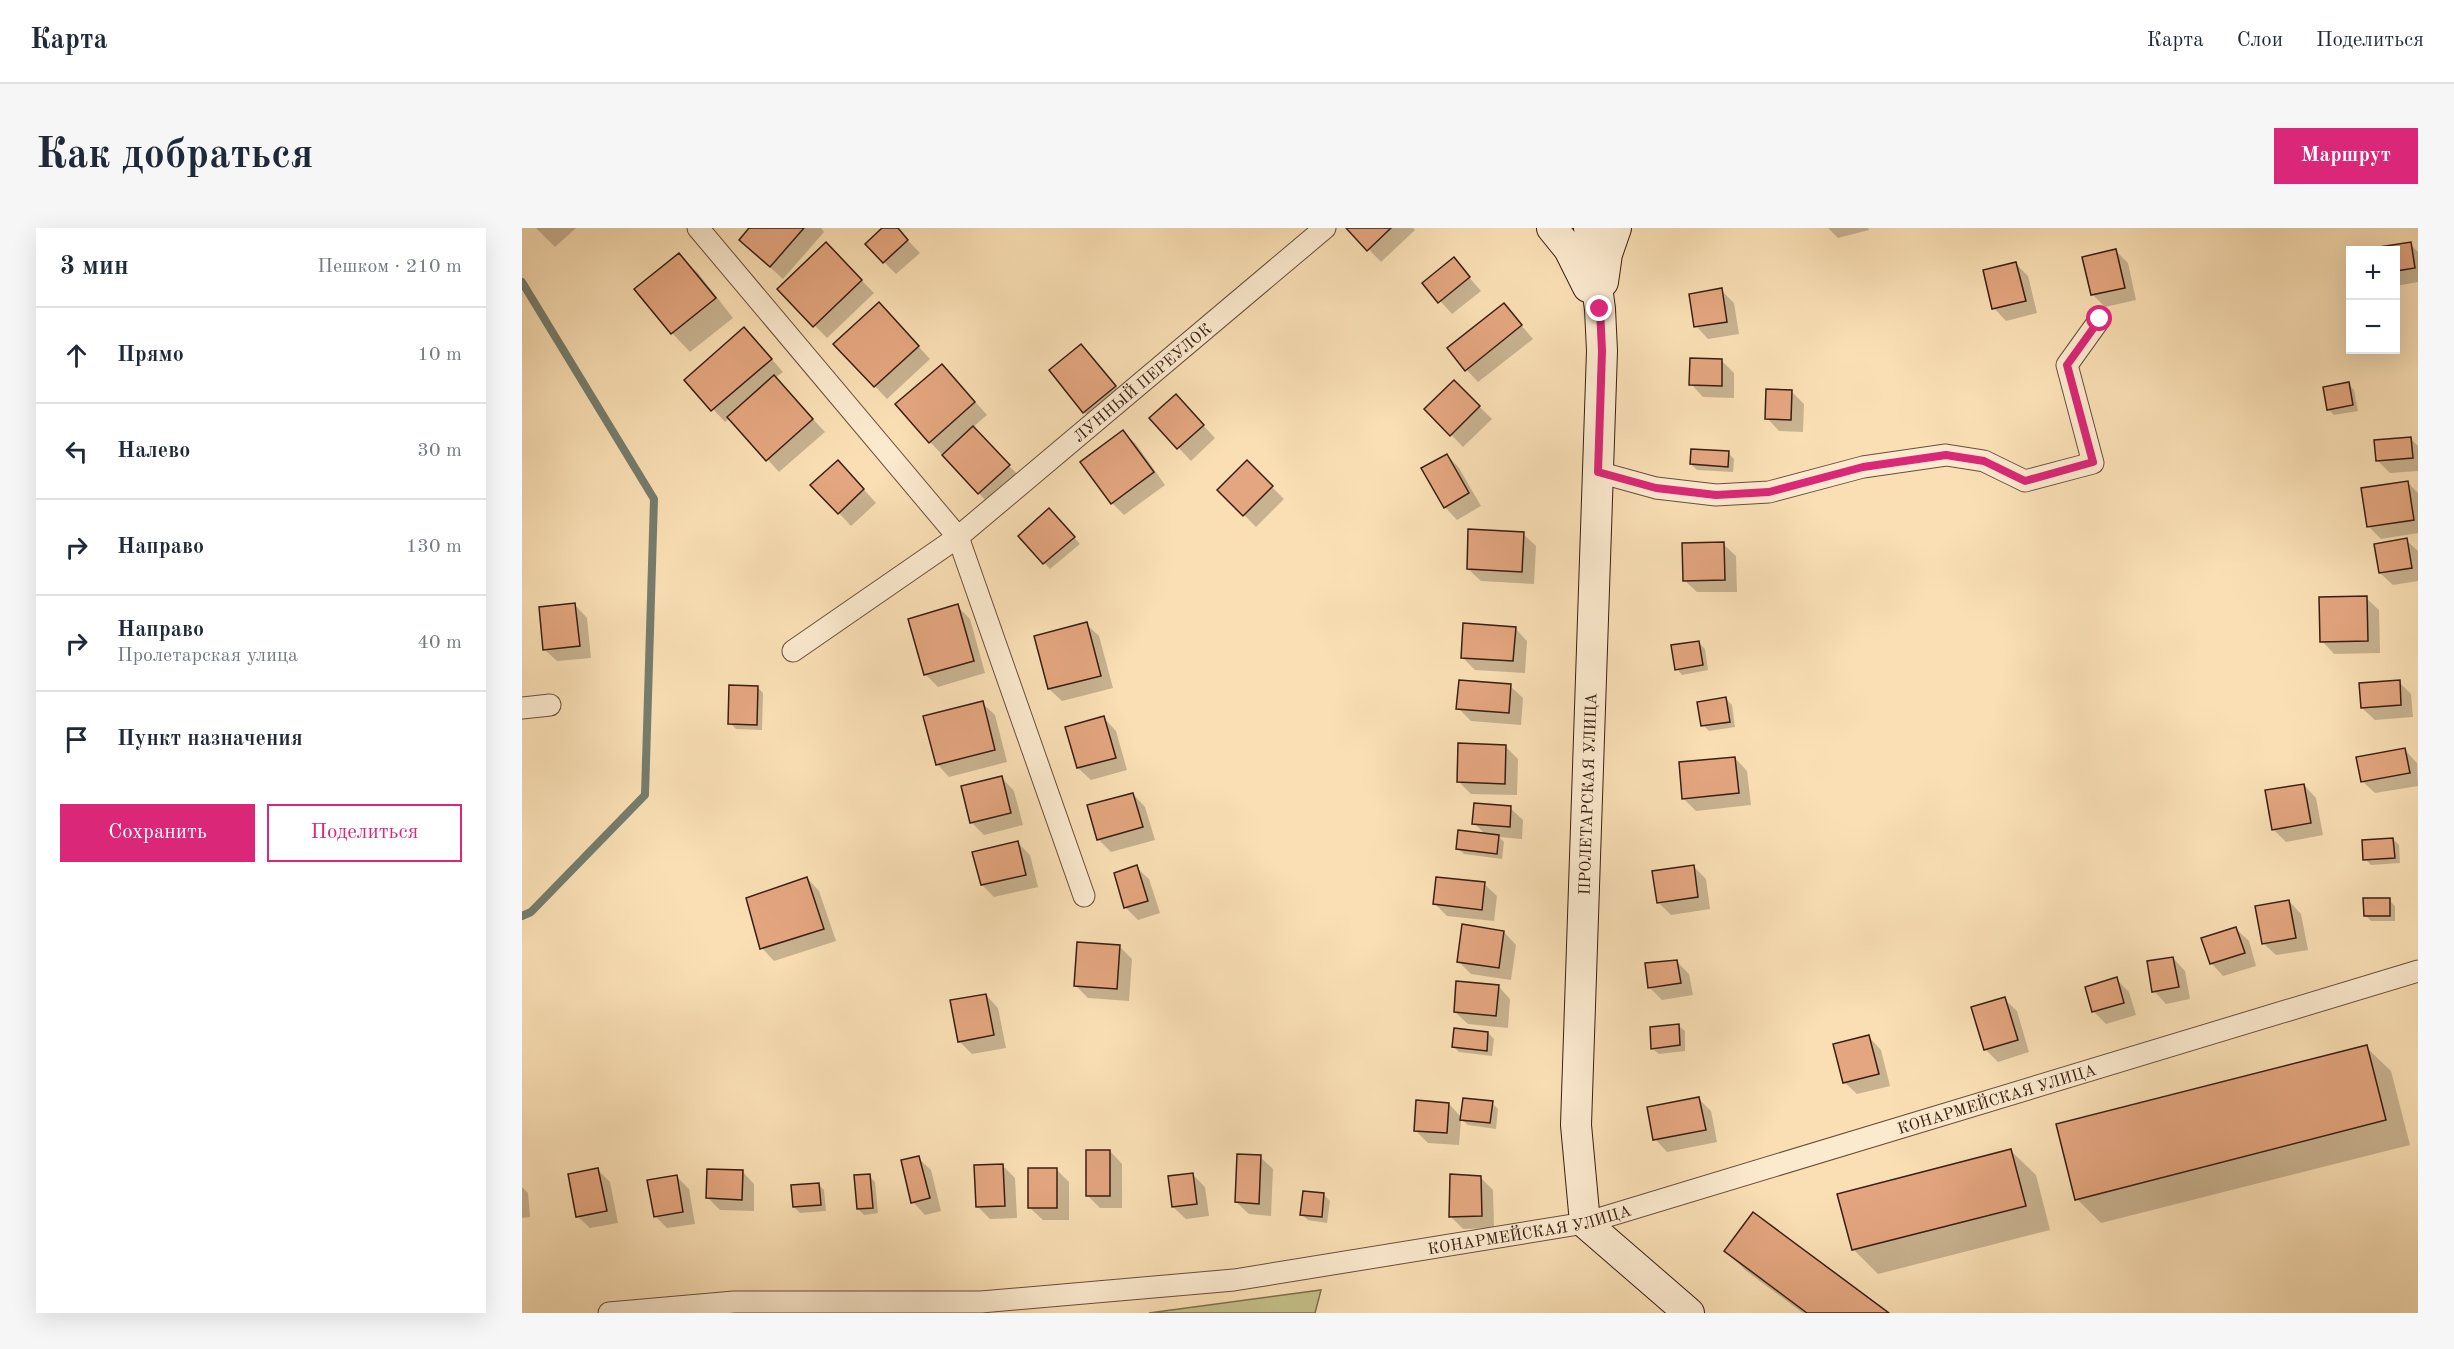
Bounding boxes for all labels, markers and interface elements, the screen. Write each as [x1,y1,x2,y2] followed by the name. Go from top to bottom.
[30,27,108,55] text: Карта
[2147,30,2204,51] text: Карта
[2237,30,2283,51] text: Слои
[2316,30,2424,51] text: Поделиться
[2274,128,2418,184] button: Маршрут
[36,135,313,177] text: Как добраться
[2346,246,2400,354] map controls
[2346,246,2400,300] button: +
[60,254,129,280] text: 3 мин
[317,257,462,277] text: Пешком · 210 m
[1586,295,1612,321] route end
[2346,300,2400,354] button: −
[2086,305,2112,331] route start
[1071,321,1215,446] street label: ЛУННЫЙ ПЕРЕУЛОК
[60,339,93,372] icon: ahead
[117,344,184,366] text: Прямо
[417,345,462,365] text: 10 m
[60,435,93,468] icon: left
[117,440,190,462] text: Налево
[417,441,462,461] text: 30 m
[60,531,93,564] icon: right
[117,536,204,558] text: Направо
[406,537,462,557] text: 130 m
[117,619,204,641] text: Направо
[60,627,93,660] icon: right
[417,633,462,653] text: 40 m
[117,646,298,666] text: Пролетарская улица
[1577,693,1601,895] street label: ПРОЛЕТАРСКАЯ УЛИЦА
[60,723,93,756] icon: arrive
[117,728,303,750] text: Пункт назначения
[60,804,255,862] button: Сохранить
[267,804,462,862] button: Поделиться
[1896,1063,2098,1138] street label: КОНАРМЕЙСКАЯ УЛИЦА
[1427,1204,1633,1258] street label: КОНАРМЕЙСКАЯ УЛИЦА

